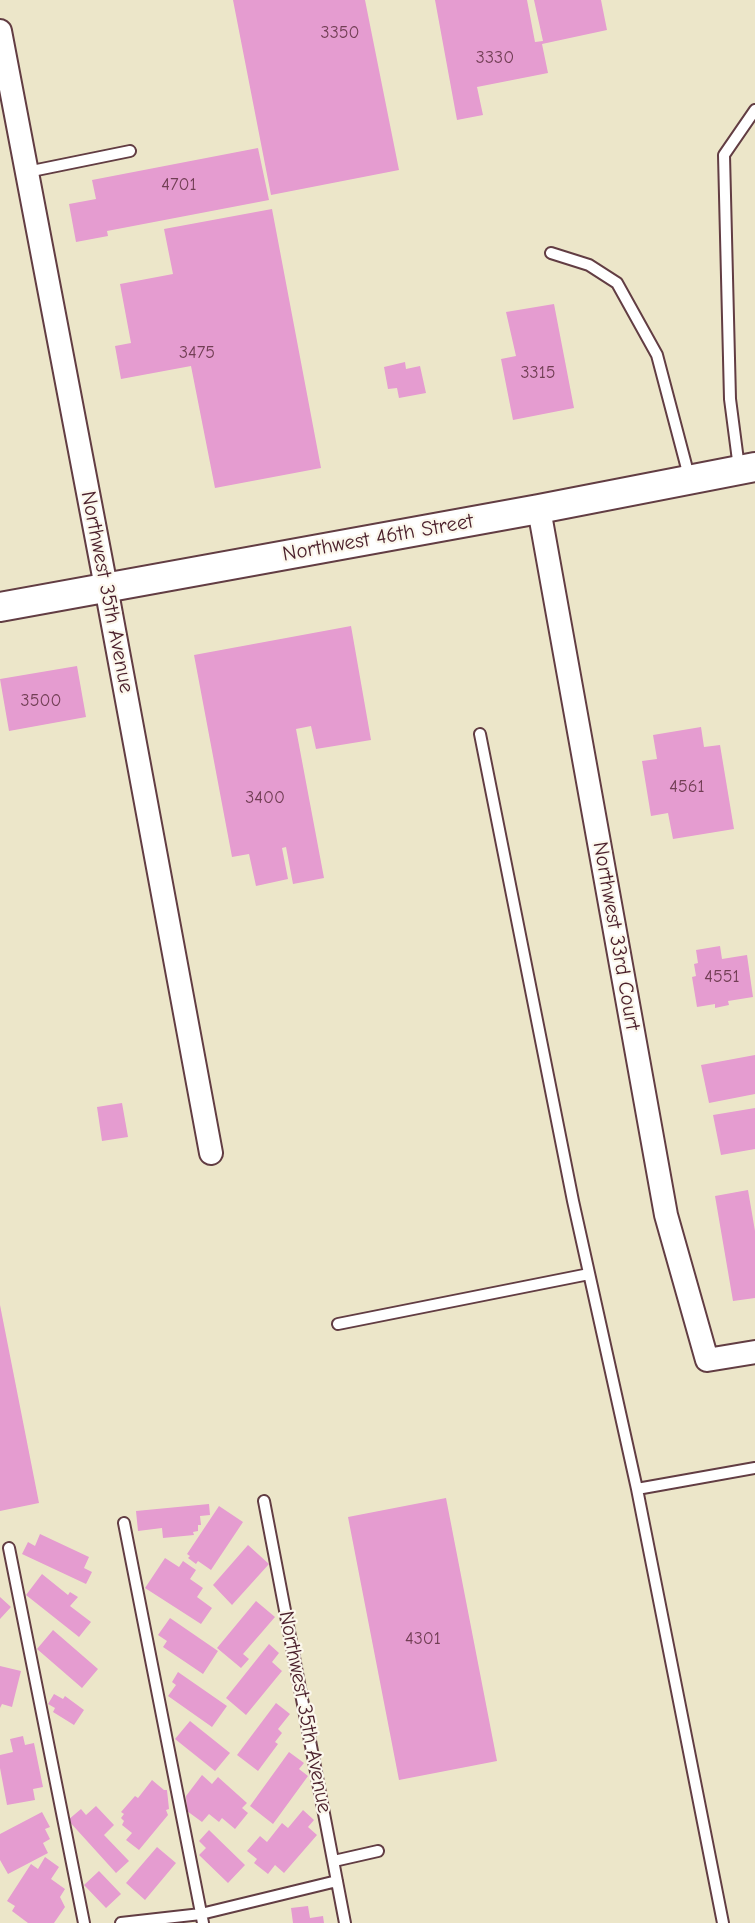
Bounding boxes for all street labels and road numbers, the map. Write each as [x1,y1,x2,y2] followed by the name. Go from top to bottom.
[75,489,139,695] street label: Northwest 35th Avenue
[281,509,475,567] street label: Northwest 46th Street
[587,840,645,1032] street label: Northwest 33rd Court
[273,1609,337,1815] street label: Northwest 35th Avenue

